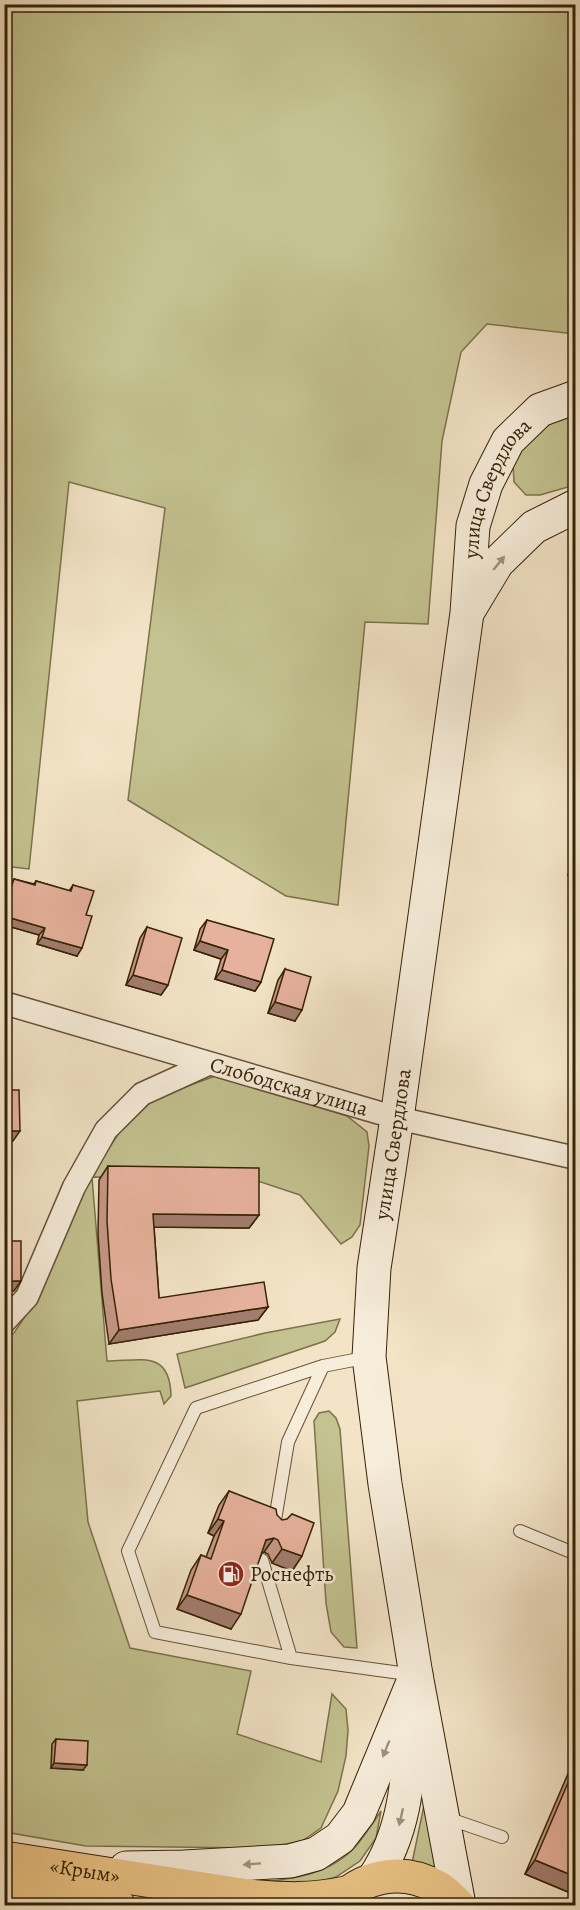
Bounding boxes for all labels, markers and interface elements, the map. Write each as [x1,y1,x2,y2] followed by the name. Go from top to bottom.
[457,412,538,560] street label: улица Свердлова
[492,556,504,571] one-way arrow
[207,1050,372,1123] street label: Слободская улица
[367,1067,418,1222] street label: улица Свердлова
[216,1559,246,1589] fuel station icon: Роснефть
[250,1560,333,1588] place label: Роснефть
[381,1740,390,1758] one-way arrow
[395,1807,405,1826] one-way arrow
[48,1851,122,1890] street label: «Крым»
[243,1859,262,1869] one-way arrow

